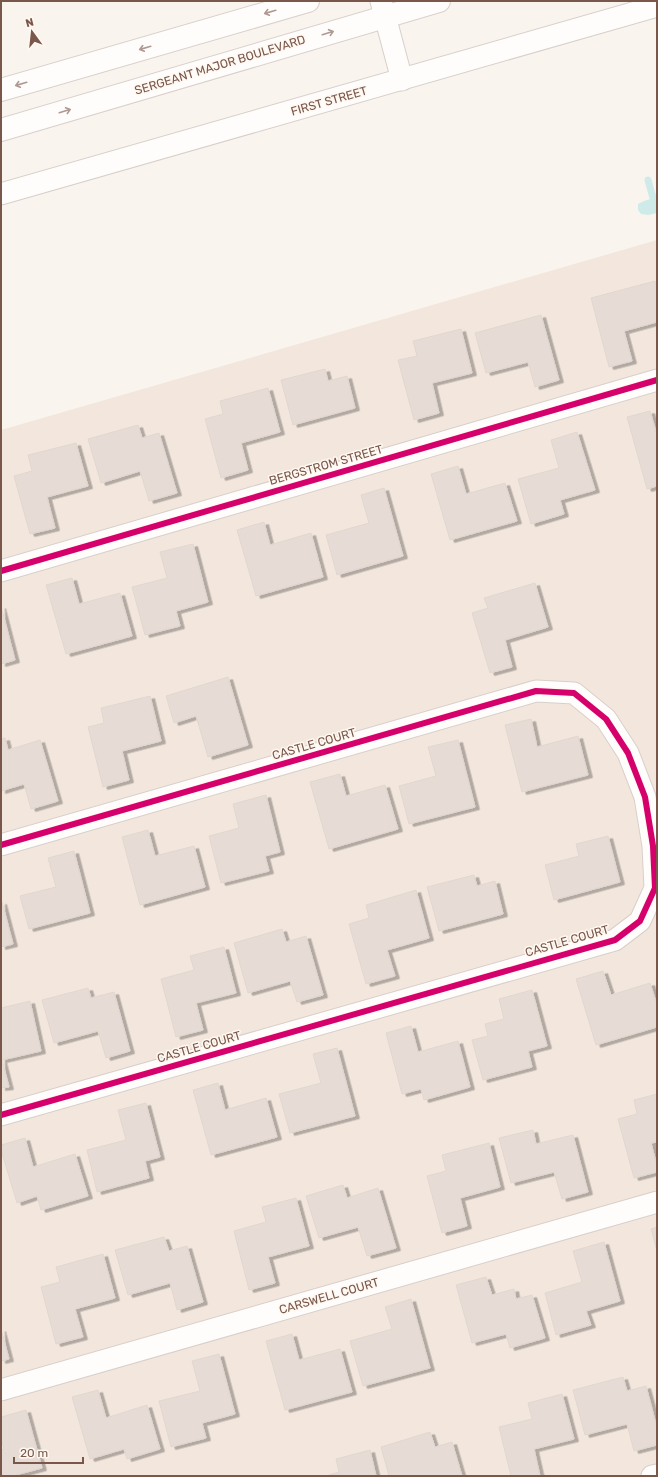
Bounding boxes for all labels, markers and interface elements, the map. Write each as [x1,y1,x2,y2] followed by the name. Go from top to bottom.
[264,9,277,16] one-way arrow
[12,12,52,52] north arrow
[24,15,35,30] text: N
[322,29,335,36] one-way arrow
[133,32,307,98] street label: SERGEANT MAJOR BOULEVARD
[139,45,152,52] one-way arrow
[14,81,27,89] one-way arrow
[289,83,369,119] street label: FIRST STREET
[59,107,72,114] one-way arrow
[267,442,385,488] street label: BERGSTROM STREET
[271,725,357,763] street label: CASTLE COURT
[524,922,610,960] street label: CASTLE COURT
[156,1028,242,1066] street label: CASTLE COURT
[277,1275,381,1317] street label: CARSWELL COURT
[14,1439,83,1465] scale bar
[20,1446,48,1460] text: 20 m

